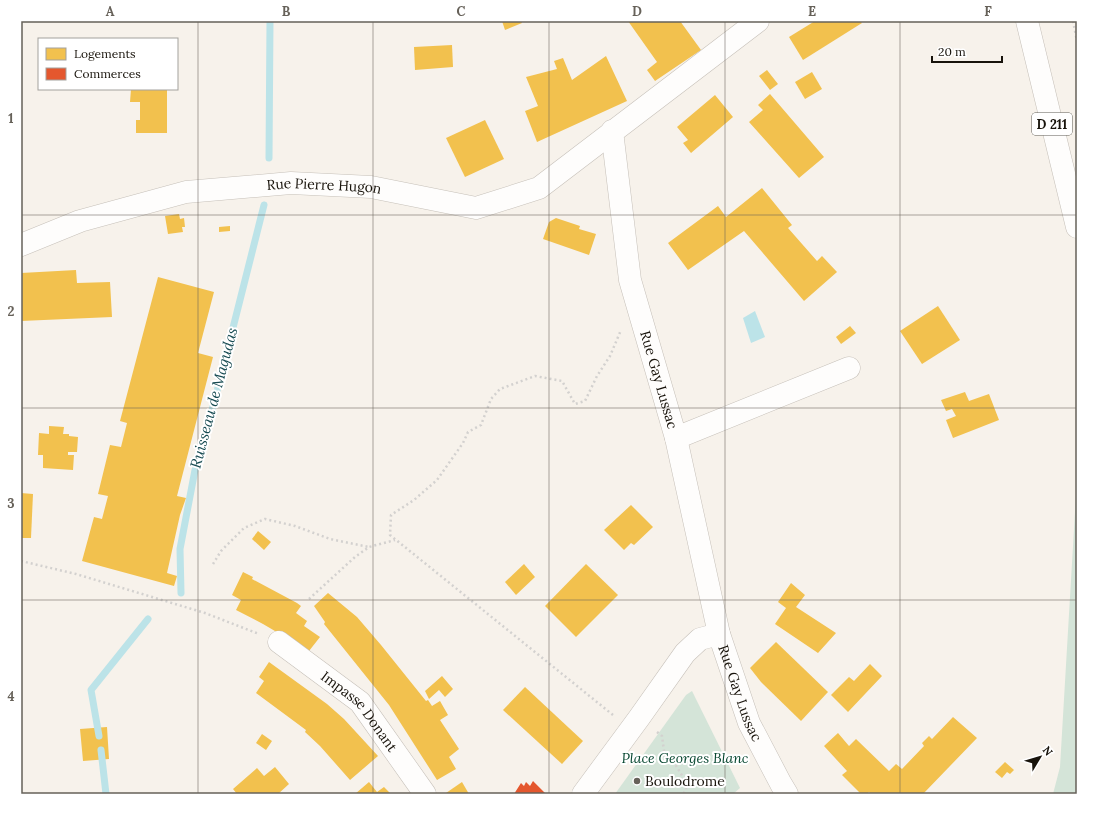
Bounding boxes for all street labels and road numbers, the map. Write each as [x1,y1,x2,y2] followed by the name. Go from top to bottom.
[1032,113,1072,135] road number: D 211
[266,174,384,198] street label: Rue Pierre Hugon
[636,329,682,431] street label: Rue Gay Lussac
[714,642,766,744] street label: Rue Gay Lussac
[317,667,402,756] street label: Impasse Donant

